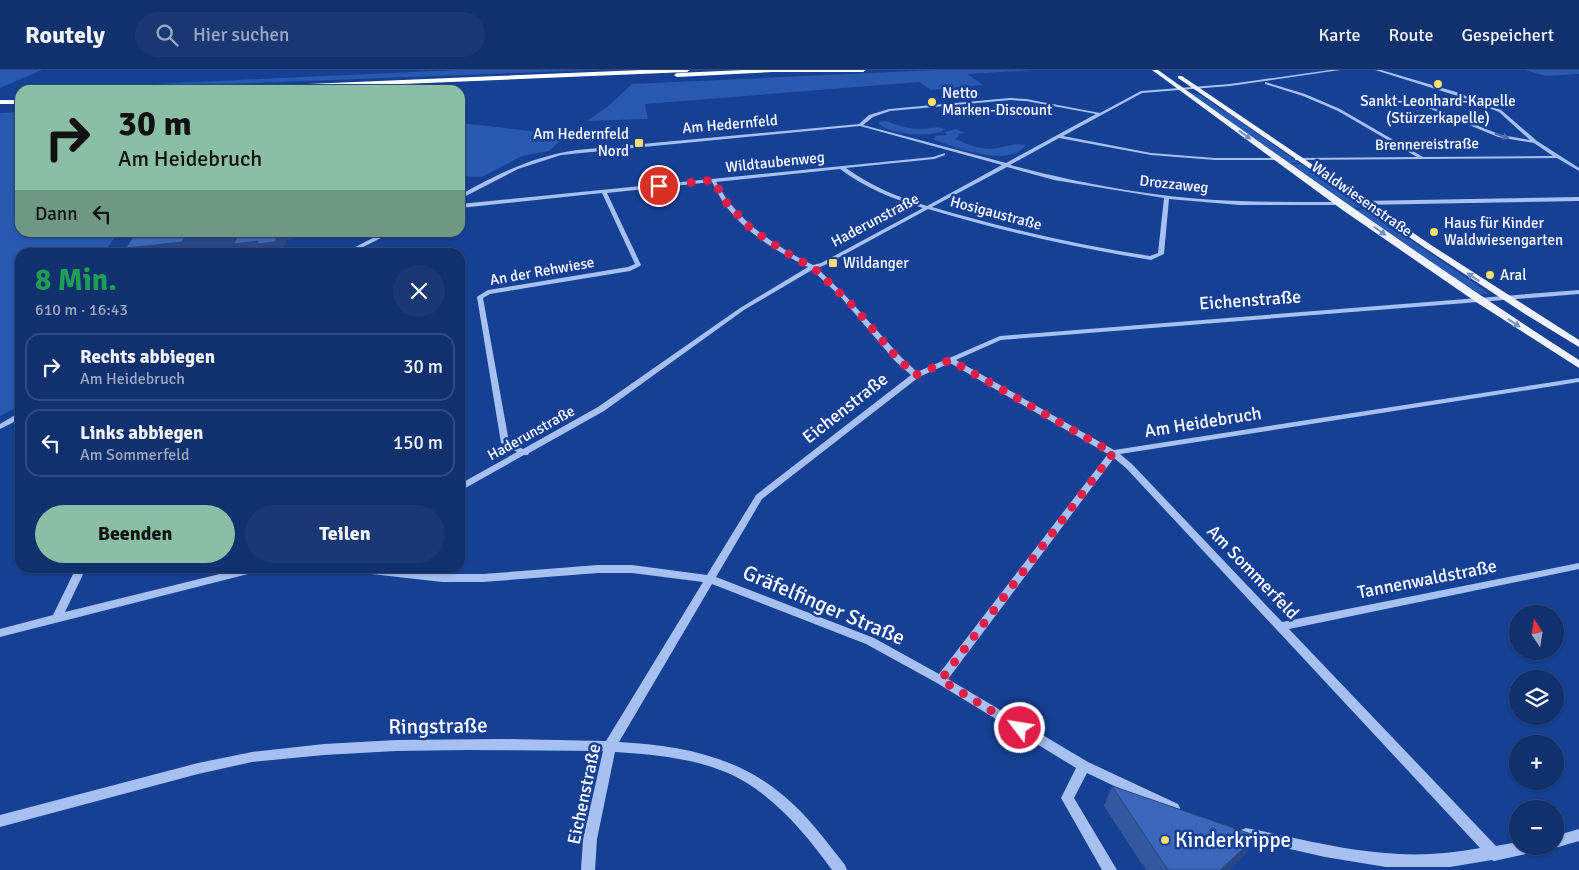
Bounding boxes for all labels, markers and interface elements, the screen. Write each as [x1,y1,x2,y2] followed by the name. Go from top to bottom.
[135,12,485,57] search box
[25,20,105,50] text: Routely
[153,21,181,49] icon: search
[193,23,289,47] text: Hier suchen
[1319,24,1361,46] text: Karte
[1389,24,1434,46] text: Route
[1462,24,1554,46] text: Gespeichert
[1432,78,1444,90] marker: Sankt-Leonhard-Kapelle (Stürzerkapelle)
[942,84,1052,119] place label: Netto Marken-Discount
[1360,92,1516,127] place label: Sankt-Leonhard-Kapelle (Stürzerkapelle)
[926,96,938,108] marker: Netto Marken-Discount
[118,102,192,145] text: 30 m
[35,105,100,170] icon: right
[681,111,779,137] street label: Am Hedernfeld
[533,125,629,160] place label: Am Hedernfeld Nord
[1239,130,1252,140] one-way arrow
[1494,133,1509,140] one-way arrow
[1375,134,1479,154] street label: Brennereistraße
[633,137,645,149] marker: Am Hedernfeld Nord
[118,145,262,172] text: Am Heidebruch
[725,148,826,176] street label: Wildtaubenweg
[1308,158,1416,240] street label: Waldwiesenstraße
[638,165,680,207] pin
[1139,171,1210,197] street label: Drozzaweg
[645,172,673,200] icon: arrive
[828,189,922,251] street label: Haderunstraße
[948,192,1044,234] street label: Hosigaustraße
[88,200,116,228] icon: left
[35,202,78,226] text: Dann
[1444,214,1563,249] place label: Haus für Kinder Waldwiesengarten
[1428,226,1440,238] marker: Haus für Kinder Waldwiesengarten
[1373,227,1387,236] one-way arrow
[488,253,596,289] street label: An der Rehwiese
[843,254,909,272] place label: Wildanger
[827,257,839,269] marker: Wildanger
[35,262,117,299] text: 8 Min.
[393,265,445,317] button: close
[1500,266,1527,284] place label: Aral
[1484,269,1496,281] marker: Aral
[1466,272,1479,282] one-way arrow
[1198,285,1302,315] street label: Eichenstraße
[35,300,128,320] text: 610 m · 16:43
[1508,318,1521,328] one-way arrow
[80,345,215,369] text: Rechts abbiegen
[37,353,65,381] icon: right
[403,355,443,379] text: 30 m
[798,368,892,448] street label: Eichenstraße
[80,369,185,389] text: Am Heidebruch
[484,402,578,464] street label: Haderunstraße
[1143,402,1263,442] street label: Am Heidebruch
[80,421,203,445] text: Links abbiegen
[37,429,65,457] icon: left
[393,431,443,455] text: 150 m
[80,445,189,465] text: Am Sommerfeld
[35,505,235,563] button: Beenden
[245,505,445,563] button: Teilen
[1202,520,1304,624] street label: Am Sommerfeld
[1355,555,1499,603] street label: Tannenwaldstraße
[739,559,909,651] street label: Gräfelfinger Straße
[1509,605,1564,660] north arrow
[1509,605,1564,855] map controls
[1509,670,1564,725] button: layers
[993,701,1045,753] position arrow
[388,712,488,740] street label: Ringstraße
[1509,735,1564,790] button: +
[563,742,605,846] street label: Eichenstraße
[1509,800,1564,855] button: −
[1175,827,1291,853] place label: Kinderkrippe
[1159,834,1171,846] marker: Kinderkrippe

